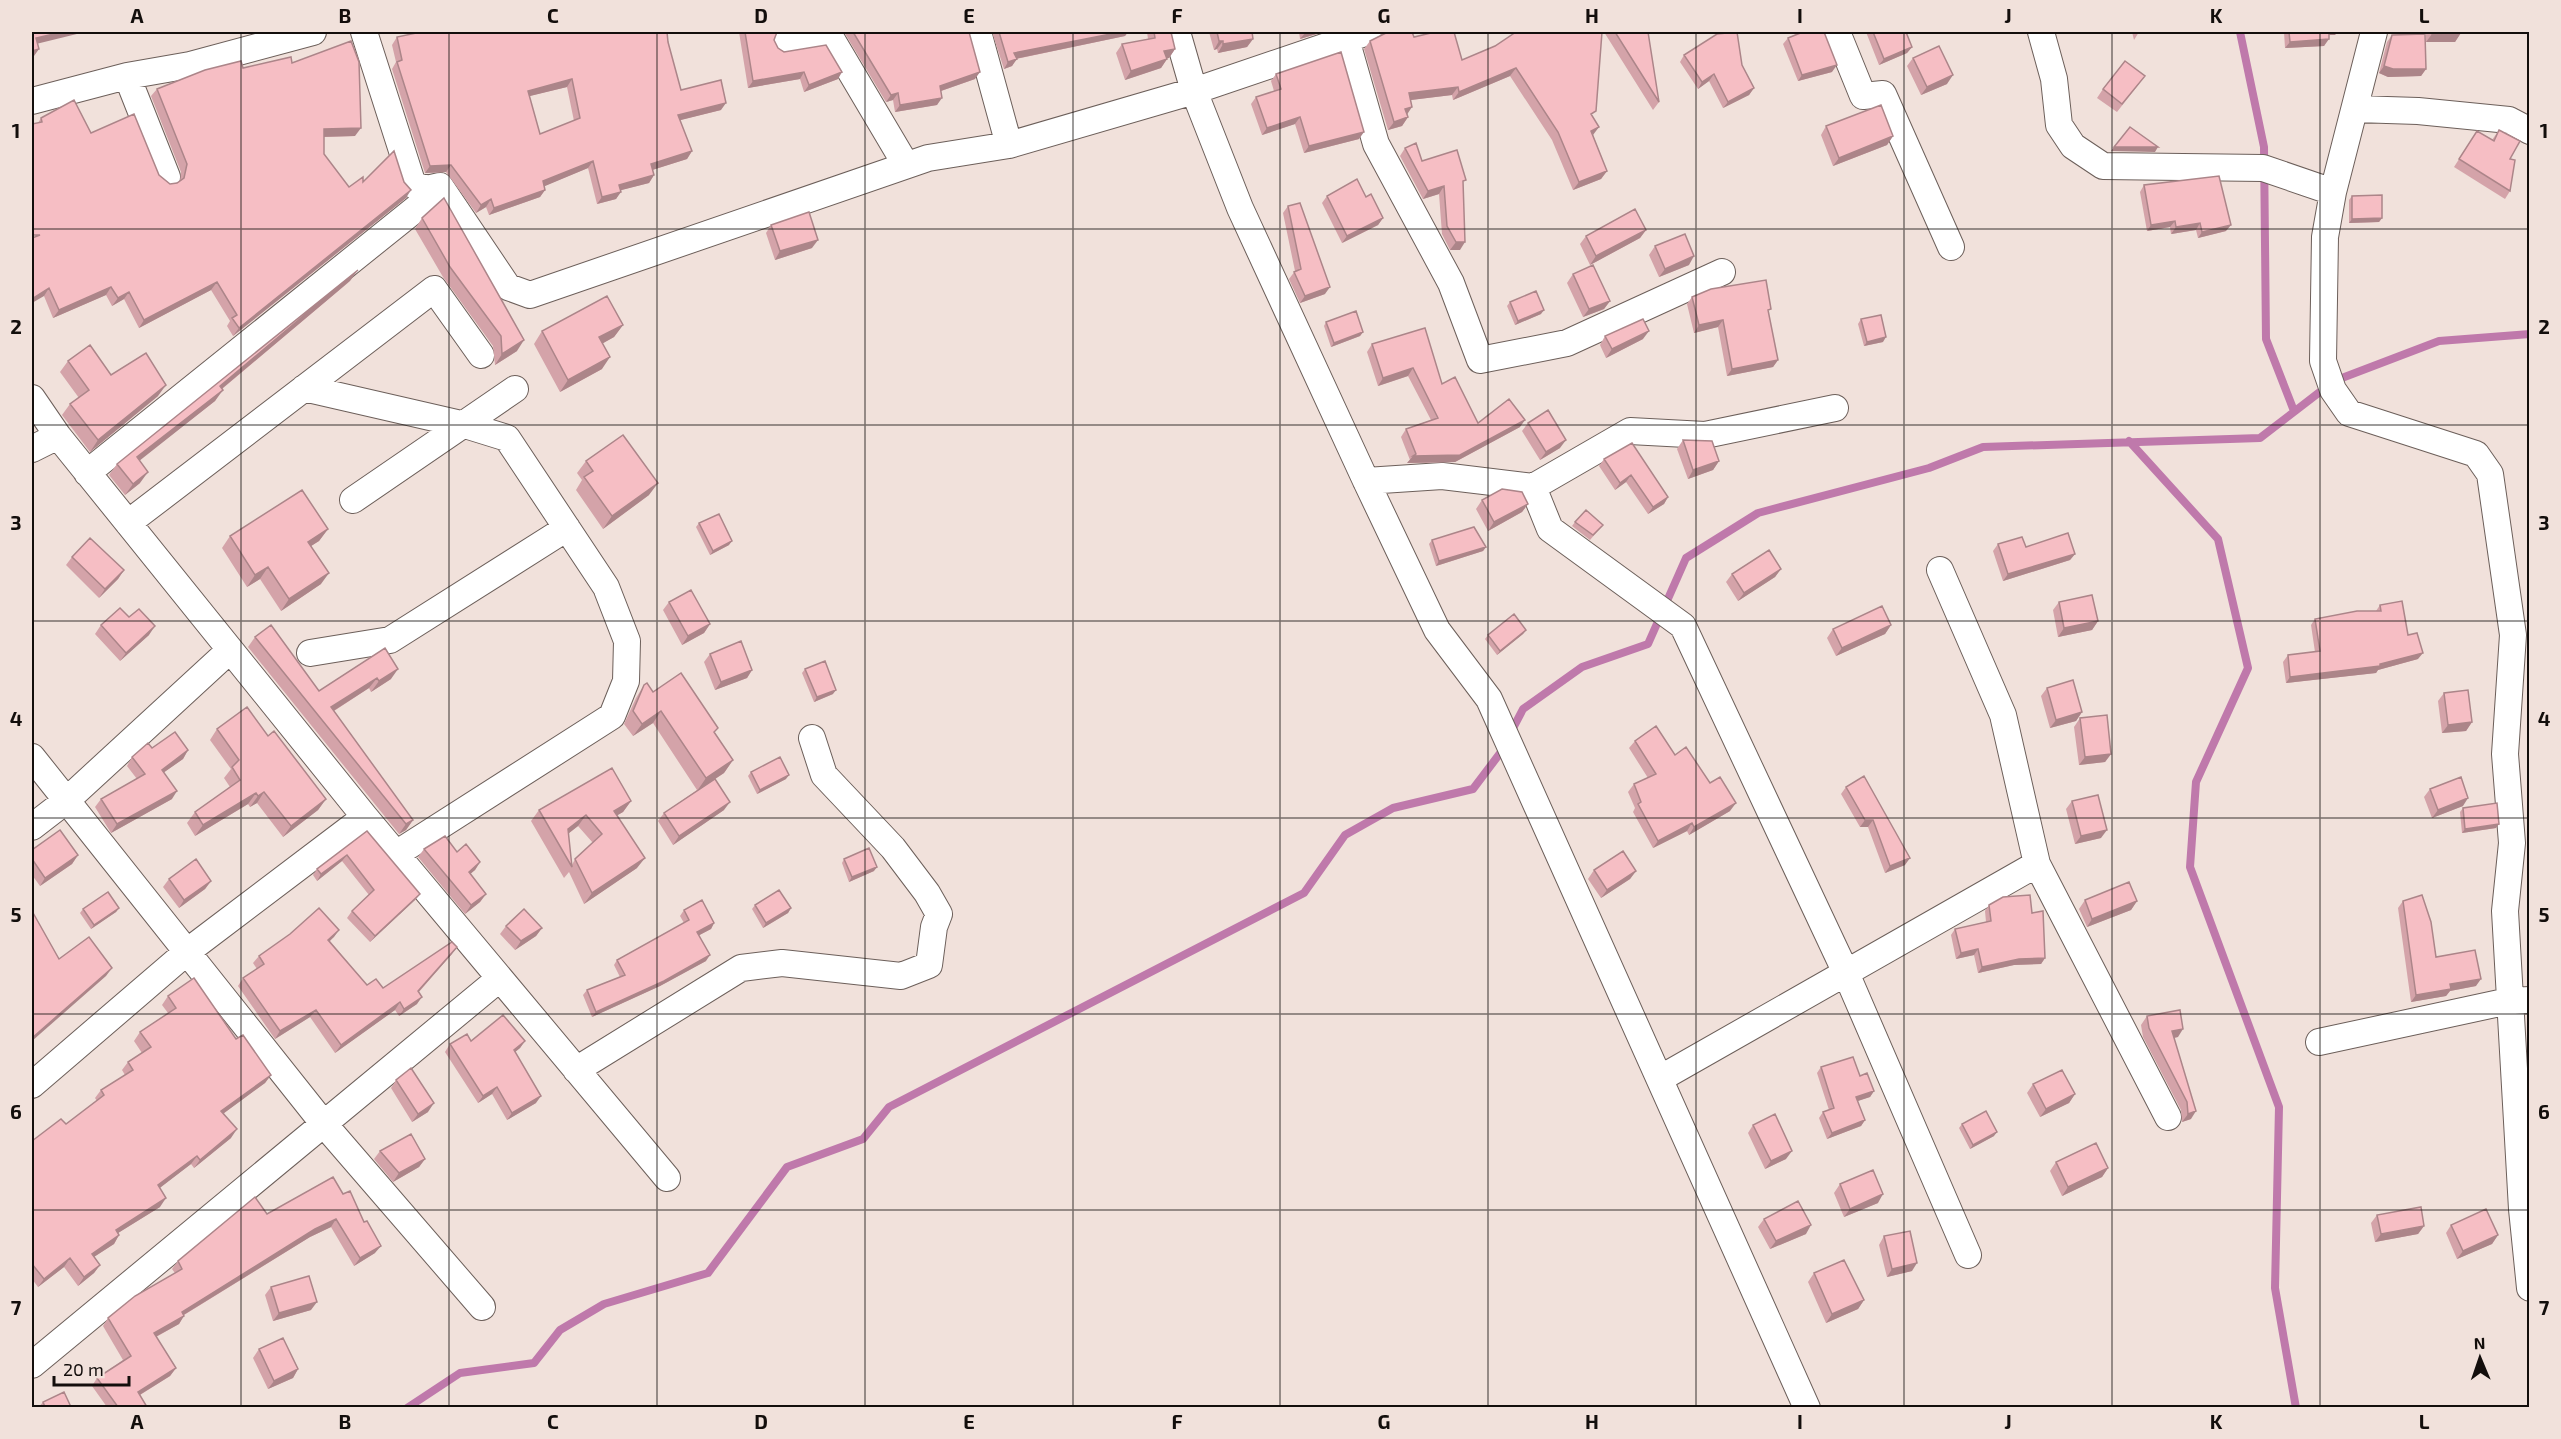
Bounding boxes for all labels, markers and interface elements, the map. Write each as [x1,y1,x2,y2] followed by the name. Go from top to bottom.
[130,3,144,27] text: A
[339,3,351,27] text: B
[547,3,559,27] text: C
[754,3,768,27] text: D
[963,3,975,27] text: E
[1171,3,1183,27] text: F
[1378,3,1390,27] text: G
[1585,3,1599,27] text: H
[1797,3,1803,27] text: I
[2004,3,2012,27] text: J
[2210,3,2223,27] text: K
[2419,3,2430,27] text: L
[12,118,20,142] text: 1
[2540,118,2548,142] text: 1
[10,314,22,338] text: 2
[2538,314,2550,338] text: 2
[10,510,22,534] text: 3
[2538,510,2550,534] text: 3
[10,706,23,730] text: 4
[2538,706,2551,730] text: 4
[10,902,22,926] text: 5
[2538,902,2550,926] text: 5
[10,1099,22,1123] text: 6
[2538,1099,2550,1123] text: 6
[11,1295,22,1319] text: 7
[2539,1295,2550,1319] text: 7
[2450,1328,2510,1388] north arrow
[2473,1333,2486,1352] text: N
[54,1349,129,1387] scale bar
[63,1358,104,1380] text: 20 m
[130,1409,144,1433] text: A
[339,1409,351,1433] text: B
[547,1409,559,1433] text: C
[754,1409,768,1433] text: D
[963,1409,975,1433] text: E
[1171,1409,1183,1433] text: F
[1378,1409,1390,1433] text: G
[1585,1409,1599,1433] text: H
[1797,1409,1803,1433] text: I
[2004,1409,2012,1433] text: J
[2210,1409,2223,1433] text: K
[2419,1409,2430,1433] text: L

